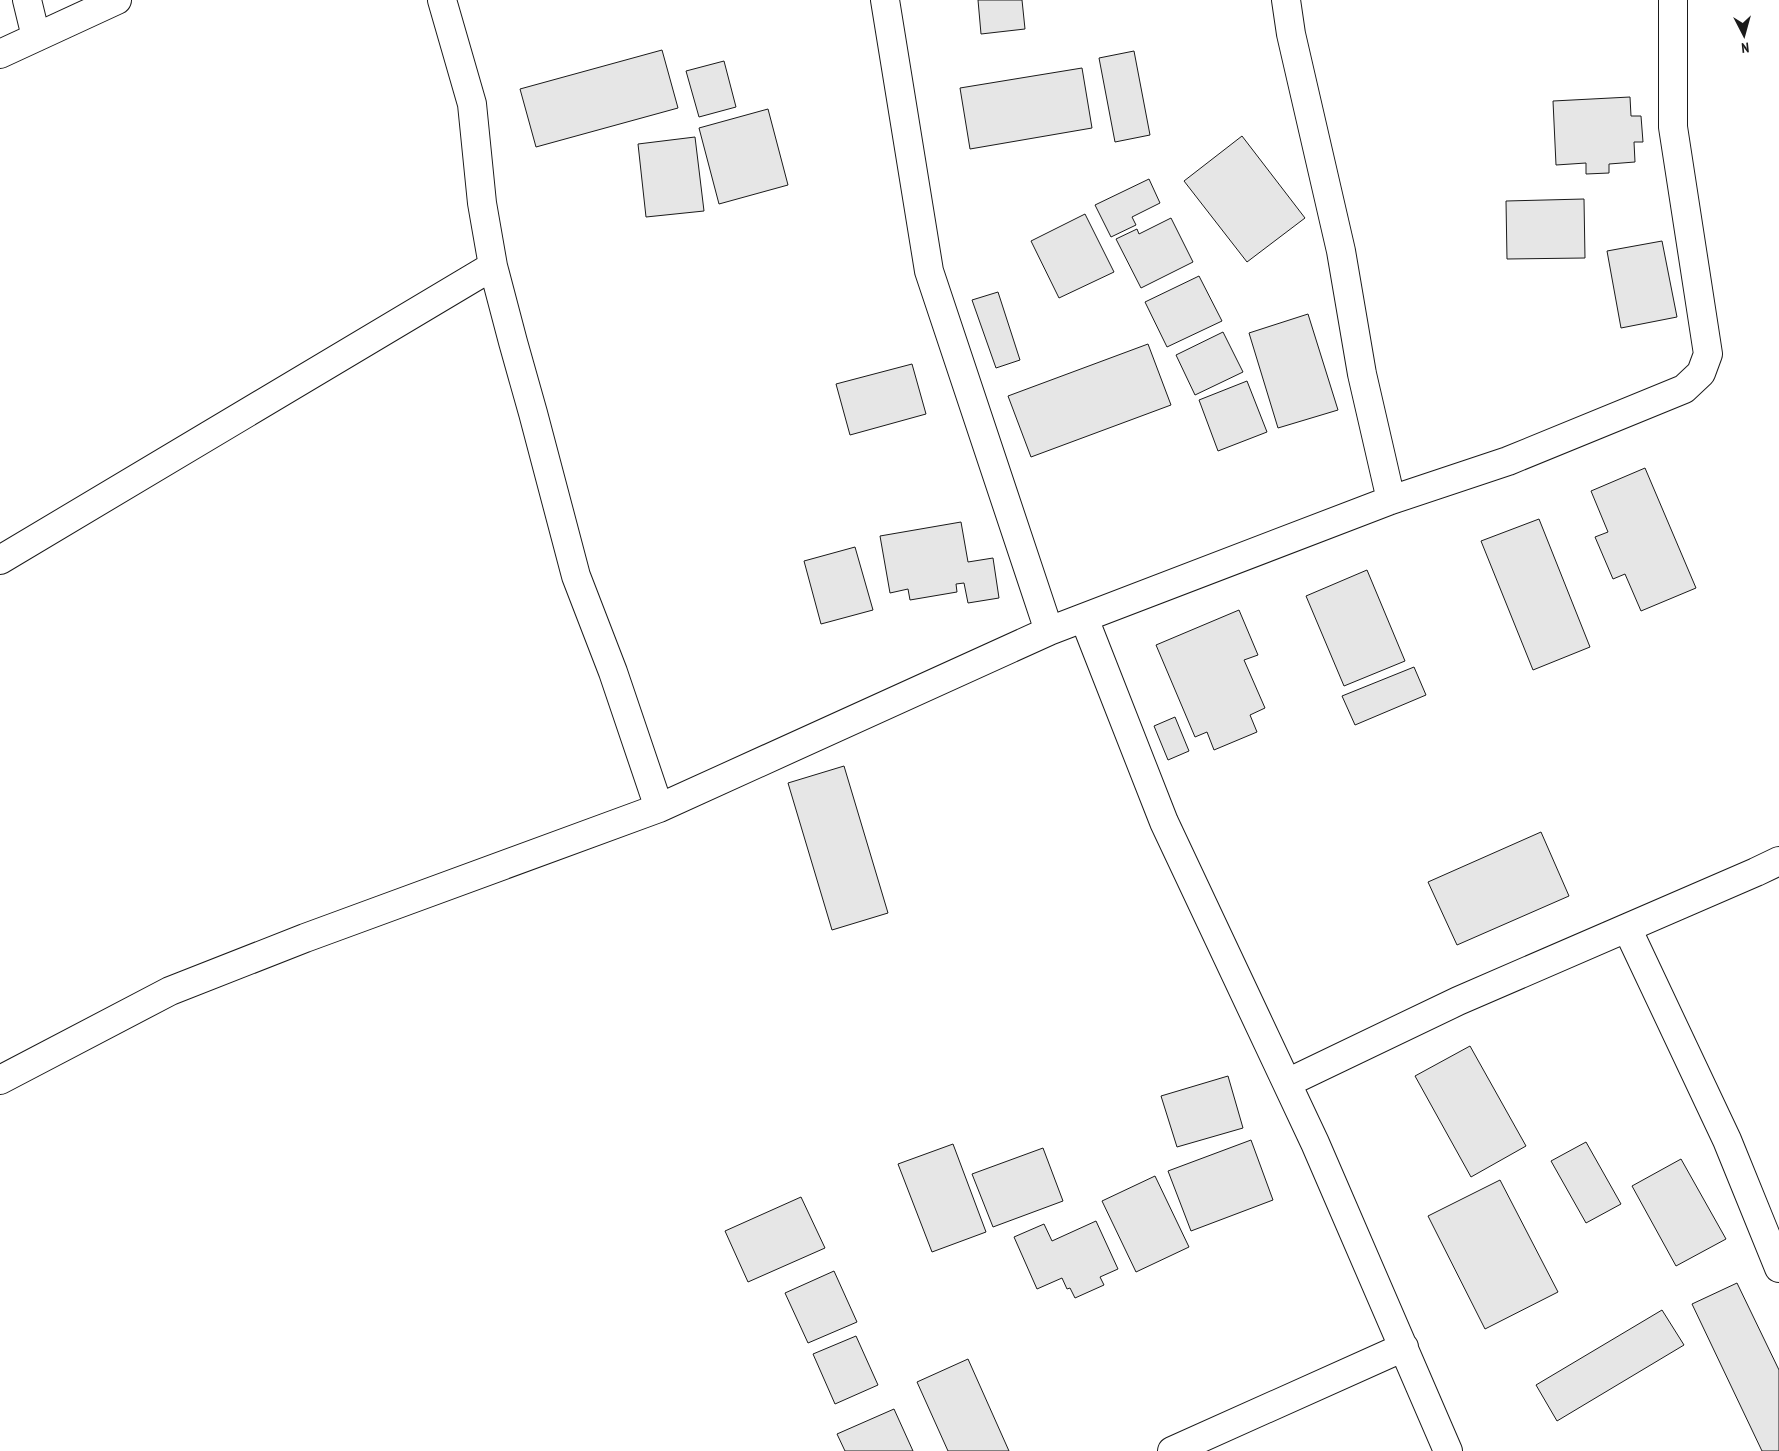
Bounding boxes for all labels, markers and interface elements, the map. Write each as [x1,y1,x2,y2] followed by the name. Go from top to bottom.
[1719,10,1769,60] north arrow
[1741,39,1750,57] text: N

